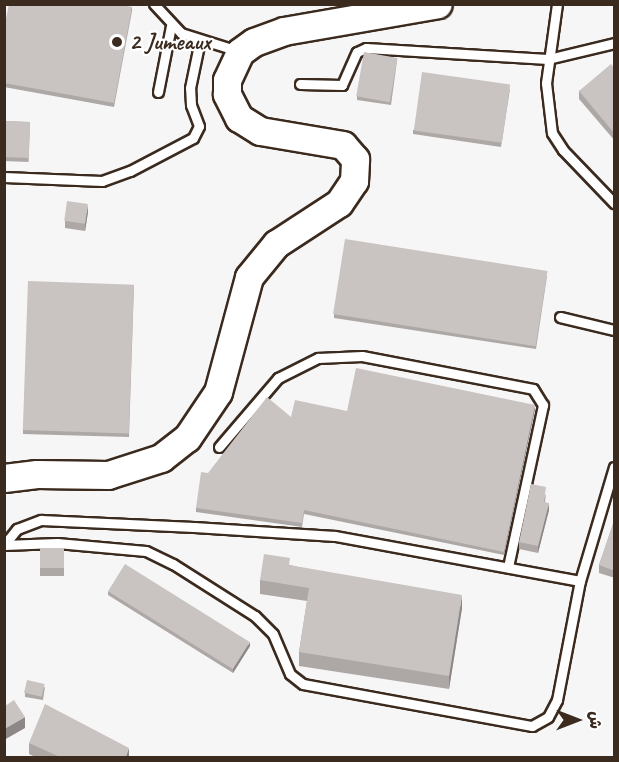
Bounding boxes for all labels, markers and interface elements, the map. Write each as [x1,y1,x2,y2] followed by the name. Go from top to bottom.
[129,28,210,56] place label: 2 Jumeaux
[110,35,124,49] marker: 2 Jumeaux
[547,690,607,750] north arrow
[585,711,605,729] text: ش

